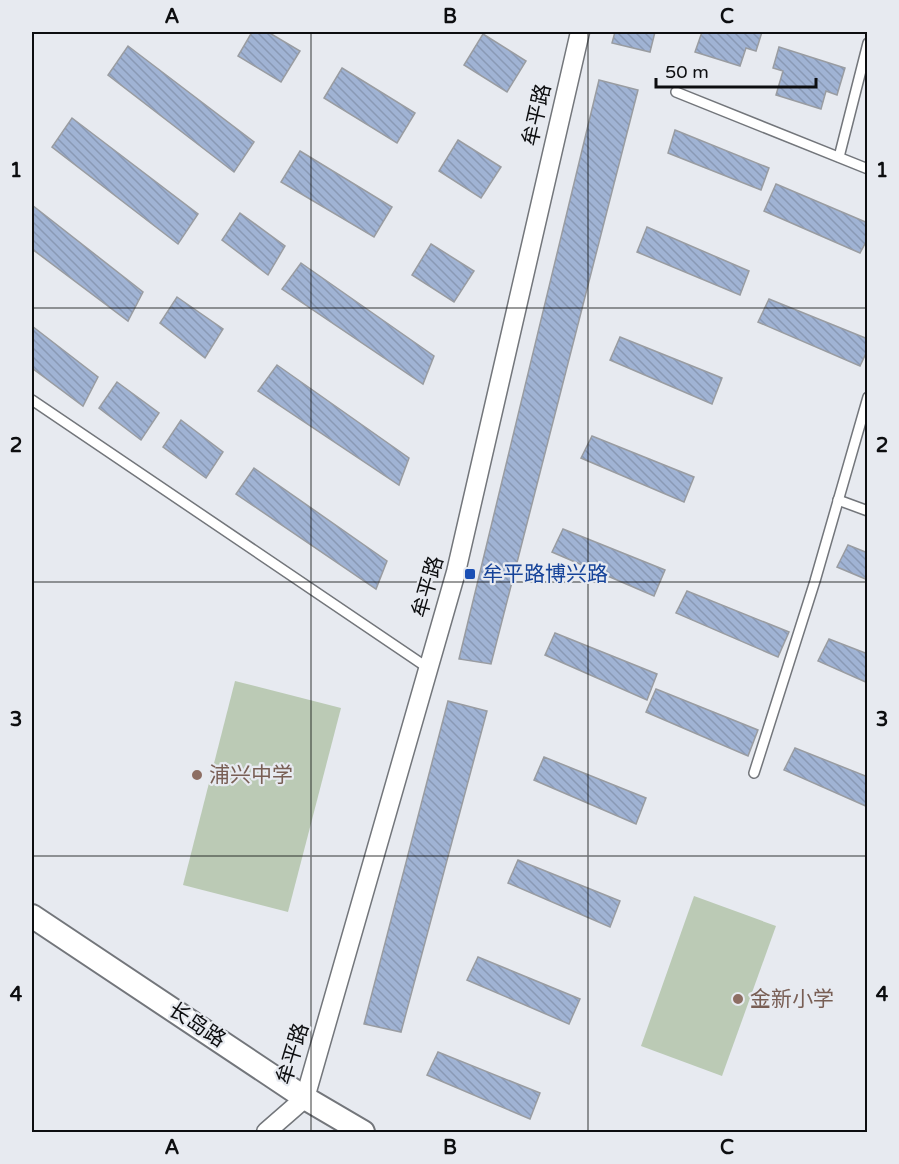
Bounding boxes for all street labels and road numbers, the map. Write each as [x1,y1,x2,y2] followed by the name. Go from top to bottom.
[518,81,556,149] street label: 牟平路
[407,553,449,621] street label: 牟平路
[164,997,230,1053] street label: 长岛路
[272,1020,314,1088] street label: 牟平路

